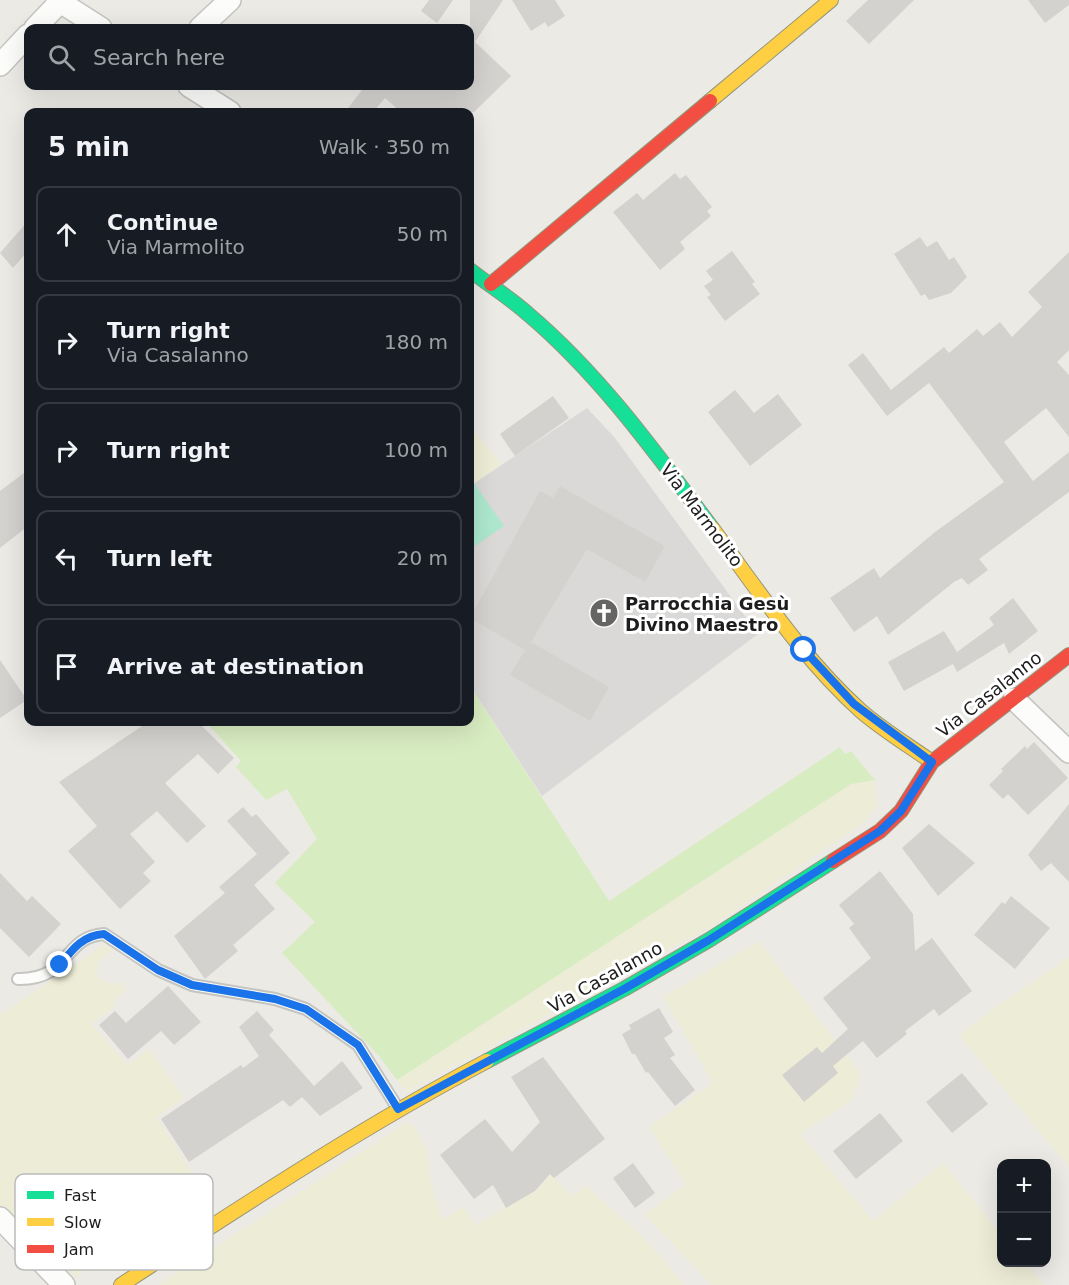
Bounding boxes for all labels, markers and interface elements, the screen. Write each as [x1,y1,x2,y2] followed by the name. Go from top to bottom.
[24,24,474,90] search box
[45,41,78,74] icon: search
[93,45,225,70] text: Search here
[48,132,130,162] text: 5 min
[319,135,450,159] text: Walk · 350 m
[107,210,218,235] text: Continue
[50,218,83,251] icon: ahead
[397,222,448,246] text: 50 m
[107,235,245,259] text: Via Marmolito
[107,318,230,343] text: Turn right
[50,326,83,359] icon: right
[384,330,448,354] text: 180 m
[107,343,249,367] text: Via Casalanno
[50,434,83,467] icon: right
[107,438,230,463] text: Turn right
[384,438,448,462] text: 100 m
[656,459,748,571] street label: Via Marmolito
[50,542,83,575] icon: left
[107,546,212,571] text: Turn left
[397,546,448,570] text: 20 m
[625,593,789,635] place label: Parrocchia Gesù Divino Maestro
[588,597,620,629] church icon: Parrocchia Gesù Divino Maestro
[790,636,816,662] route start
[932,646,1046,742] street label: Via Casalanno
[50,650,83,683] icon: arrive
[107,654,364,679] text: Arrive at destination
[544,937,666,1017] street label: Via Casalanno
[46,951,72,977] route end
[997,1159,1051,1267] map controls
[997,1159,1051,1213] button: +
[15,1174,213,1270] legend
[64,1186,96,1205] text: Fast
[64,1213,101,1232] text: Slow
[997,1213,1051,1267] button: −
[63,1240,94,1259] text: Jam

